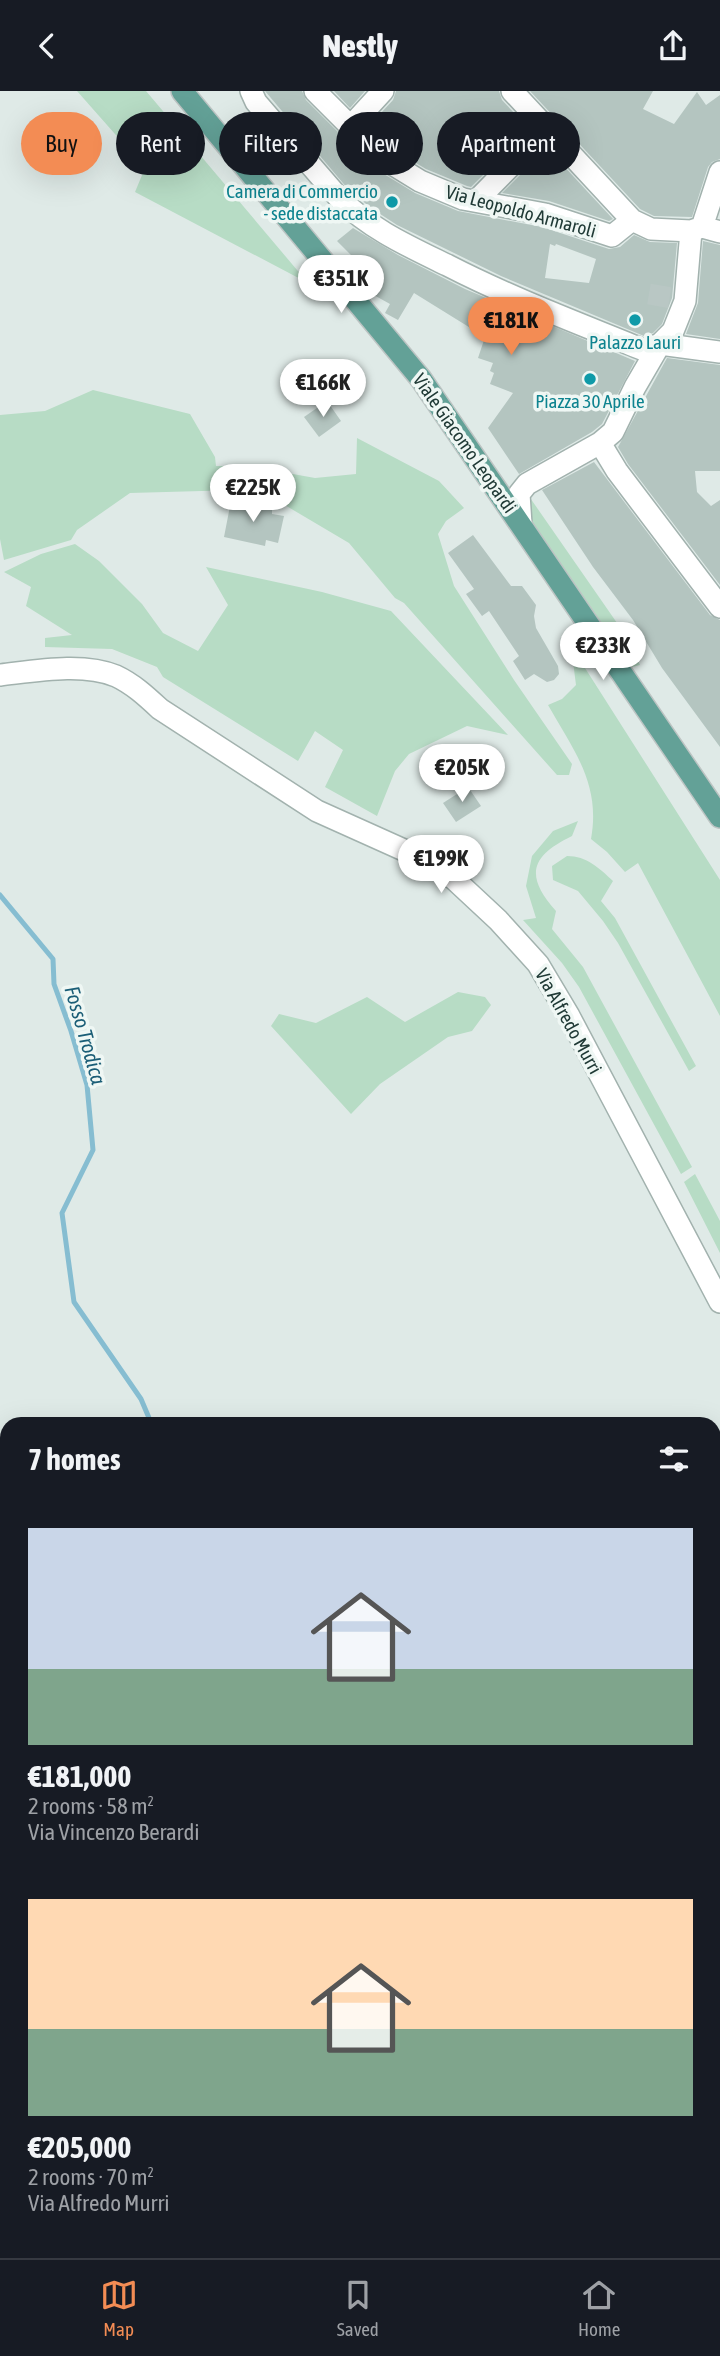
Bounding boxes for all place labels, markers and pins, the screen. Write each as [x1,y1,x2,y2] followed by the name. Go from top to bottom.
[226,180,378,224] place label: Camera di Commercio - sede distaccata
[384,194,400,210] marker: Camera di Commercio - sede distaccata
[292,255,390,315] pin: €351K
[462,297,560,357] pin: €181K
[627,312,643,328] marker: Palazzo Lauri
[589,331,681,353] place label: Palazzo Lauri
[274,359,372,419] pin: €166K
[582,371,598,387] marker: Piazza 30 Aprile
[535,390,645,412] place label: Piazza 30 Aprile
[204,465,302,524] pin: €225K
[554,623,652,682] pin: €233K
[413,745,511,804] pin: €205K
[392,835,490,895] pin: €199K

